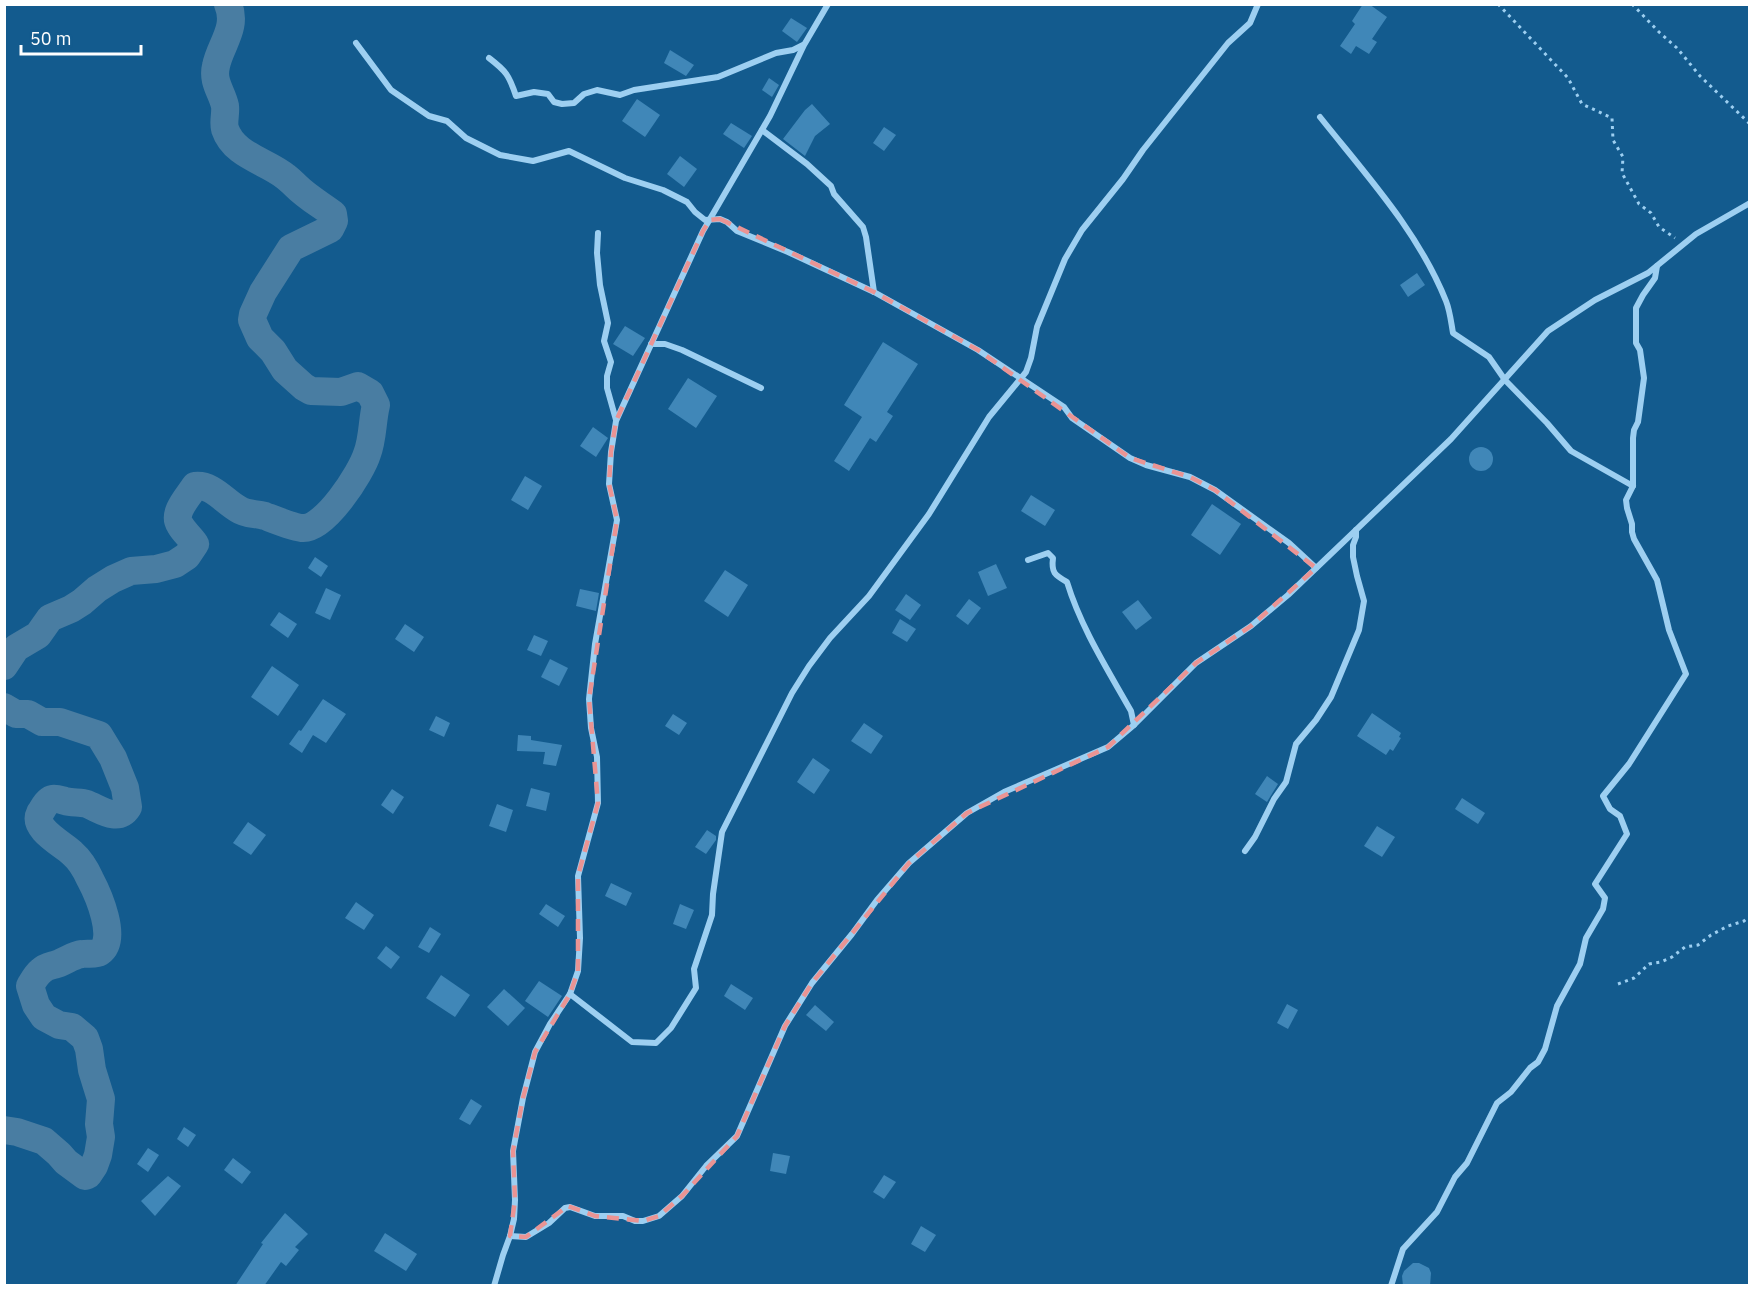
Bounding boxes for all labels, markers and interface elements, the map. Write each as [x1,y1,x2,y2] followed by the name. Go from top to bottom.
[21,18,141,56] scale bar
[30,27,72,50] text: 50 m

